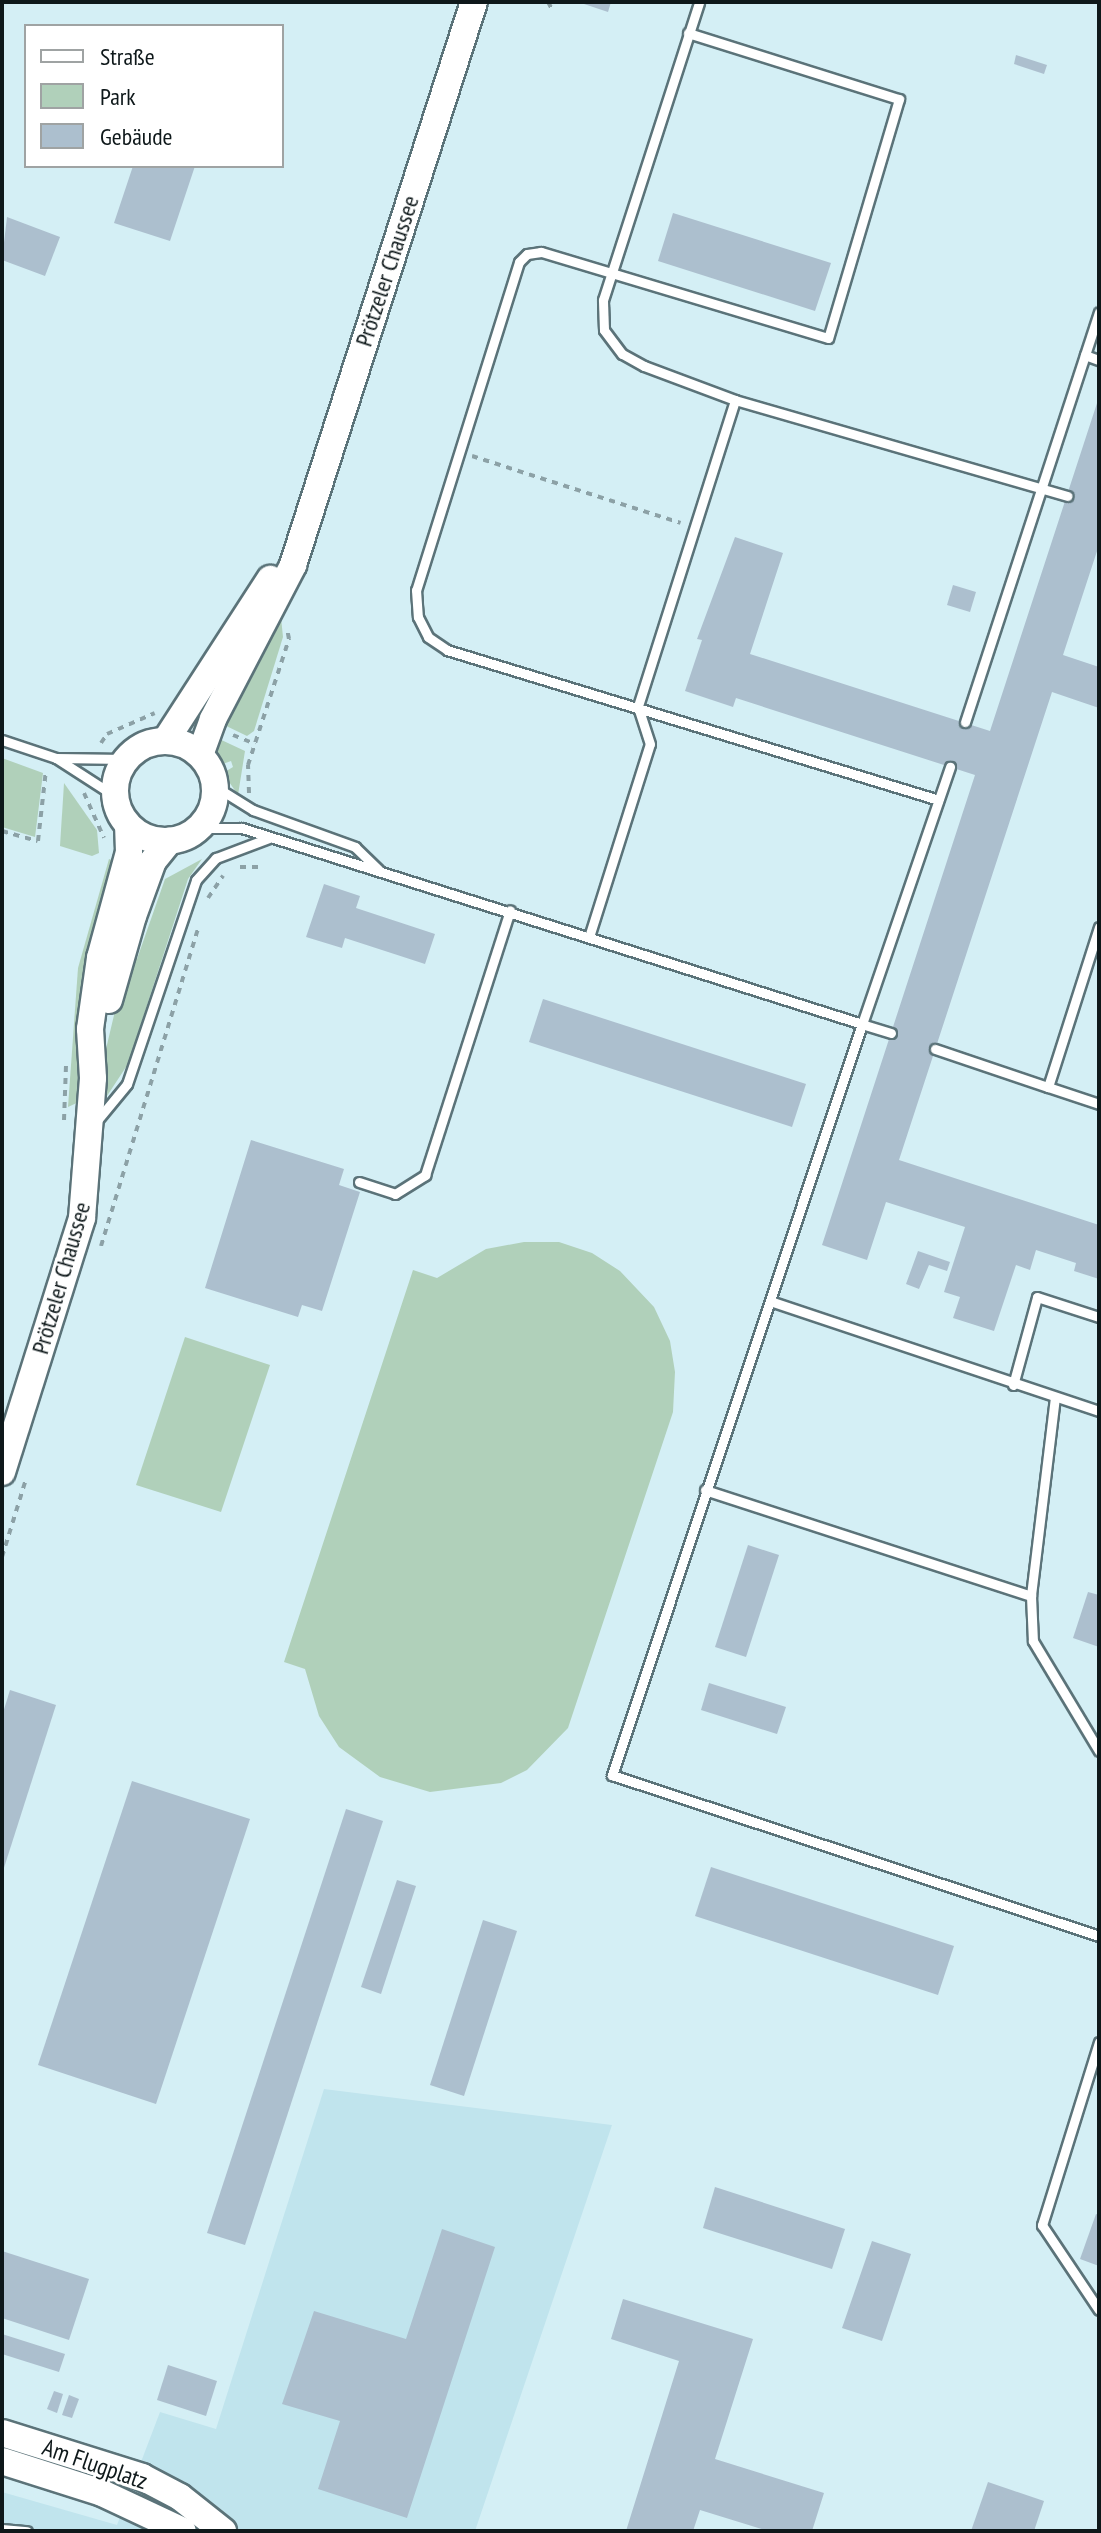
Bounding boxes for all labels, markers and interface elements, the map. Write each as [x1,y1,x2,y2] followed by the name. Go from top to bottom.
[24,24,284,168] legend
[100,41,155,72] text: Straße
[100,81,136,112] text: Park
[100,121,172,152] text: Gebäude
[349,192,425,350] street label: Prötzeler Chaussee
[26,1199,96,1357] street label: Prötzeler Chaussee
[39,2433,151,2495] street label: Am Flugplatz

